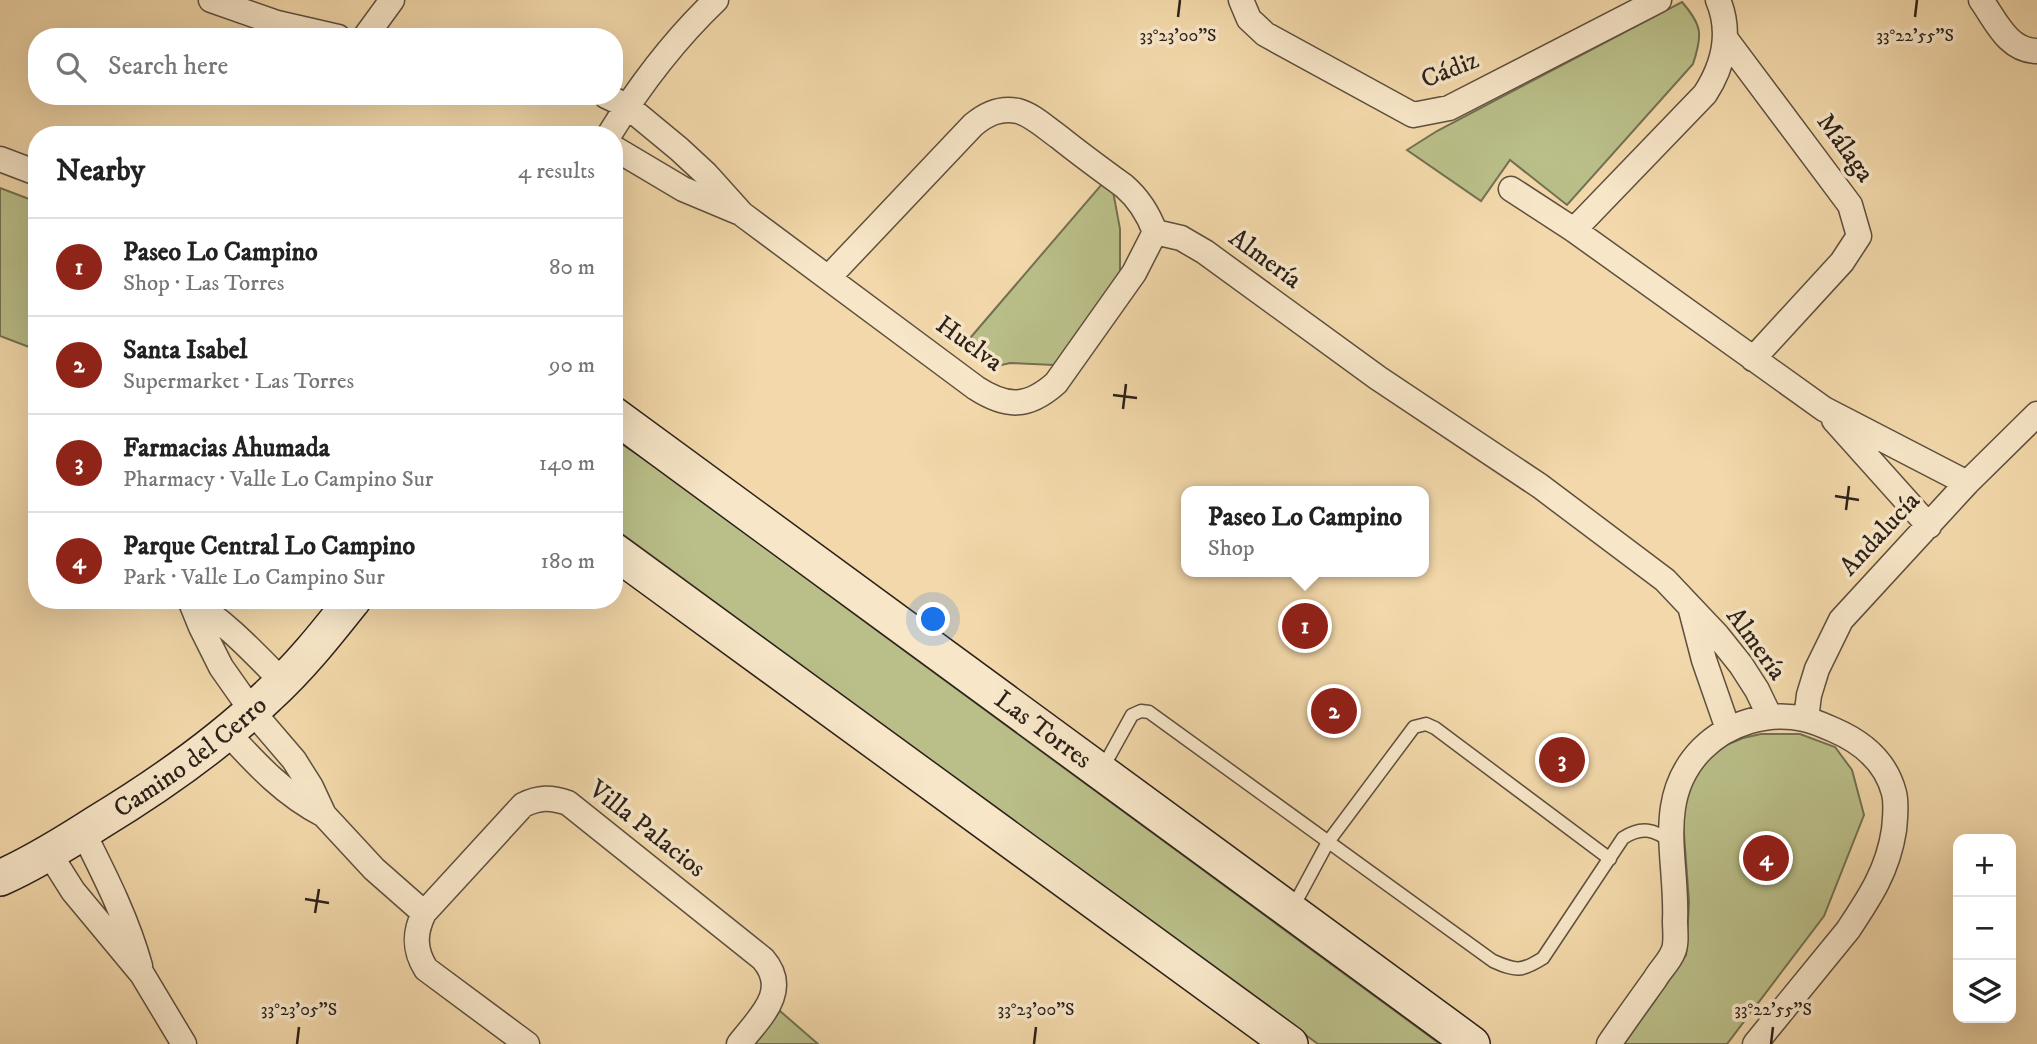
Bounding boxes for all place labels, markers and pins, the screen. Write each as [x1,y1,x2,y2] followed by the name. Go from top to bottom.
[1282,600,1328,652] pin: 1
[1311,685,1357,737] pin: 2
[1539,734,1585,786] pin: 3
[1743,832,1789,884] pin: 4

